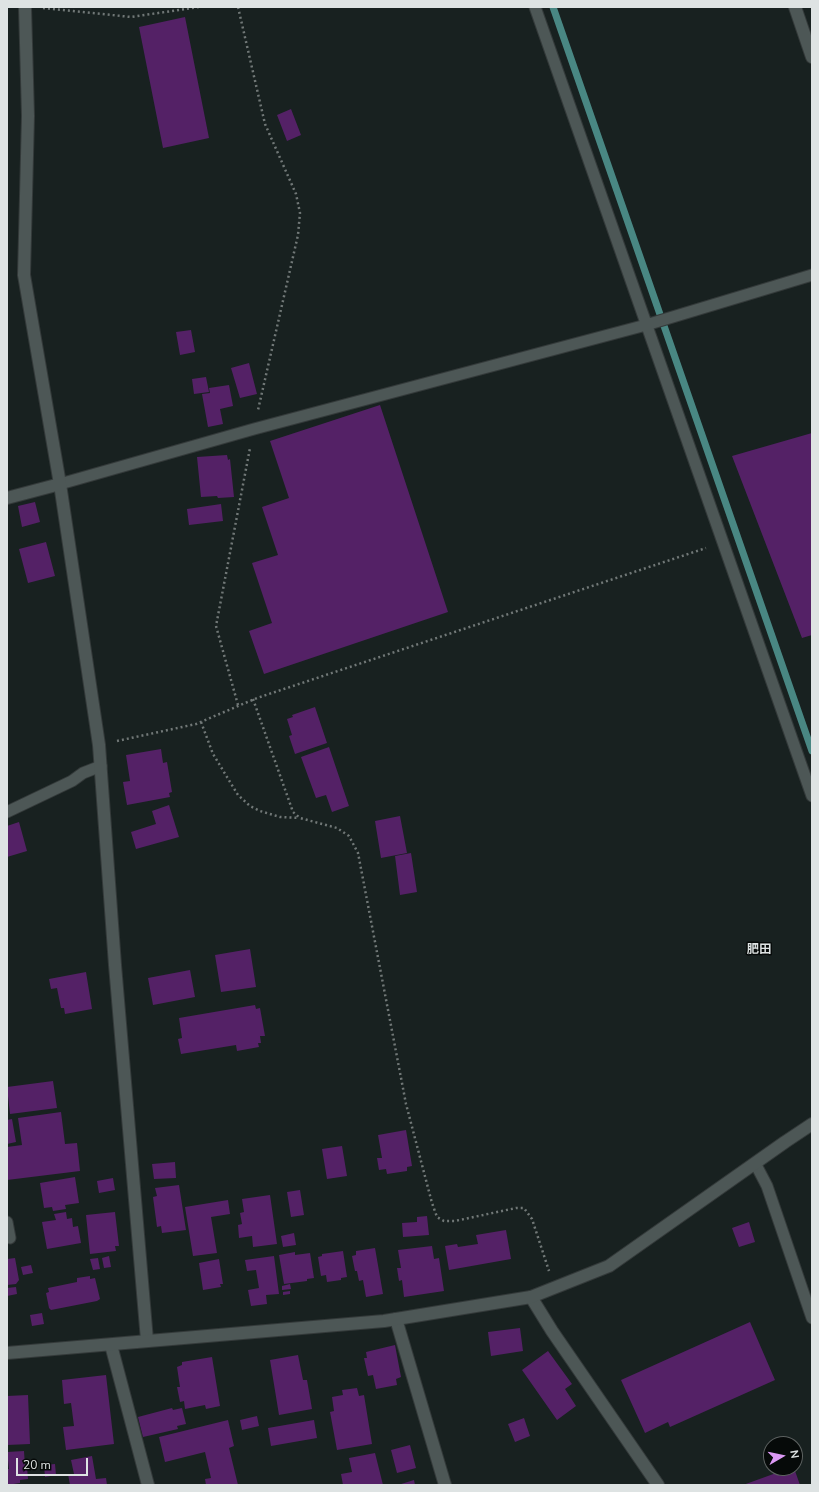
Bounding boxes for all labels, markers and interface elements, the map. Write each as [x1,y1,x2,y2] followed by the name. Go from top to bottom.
[747,943,771,957] district label: 肥田
[763,1436,803,1476] north arrow
[786,1449,802,1459] text: N
[18,1450,90,1476] scale bar
[23,1457,51,1473] text: 20 m

